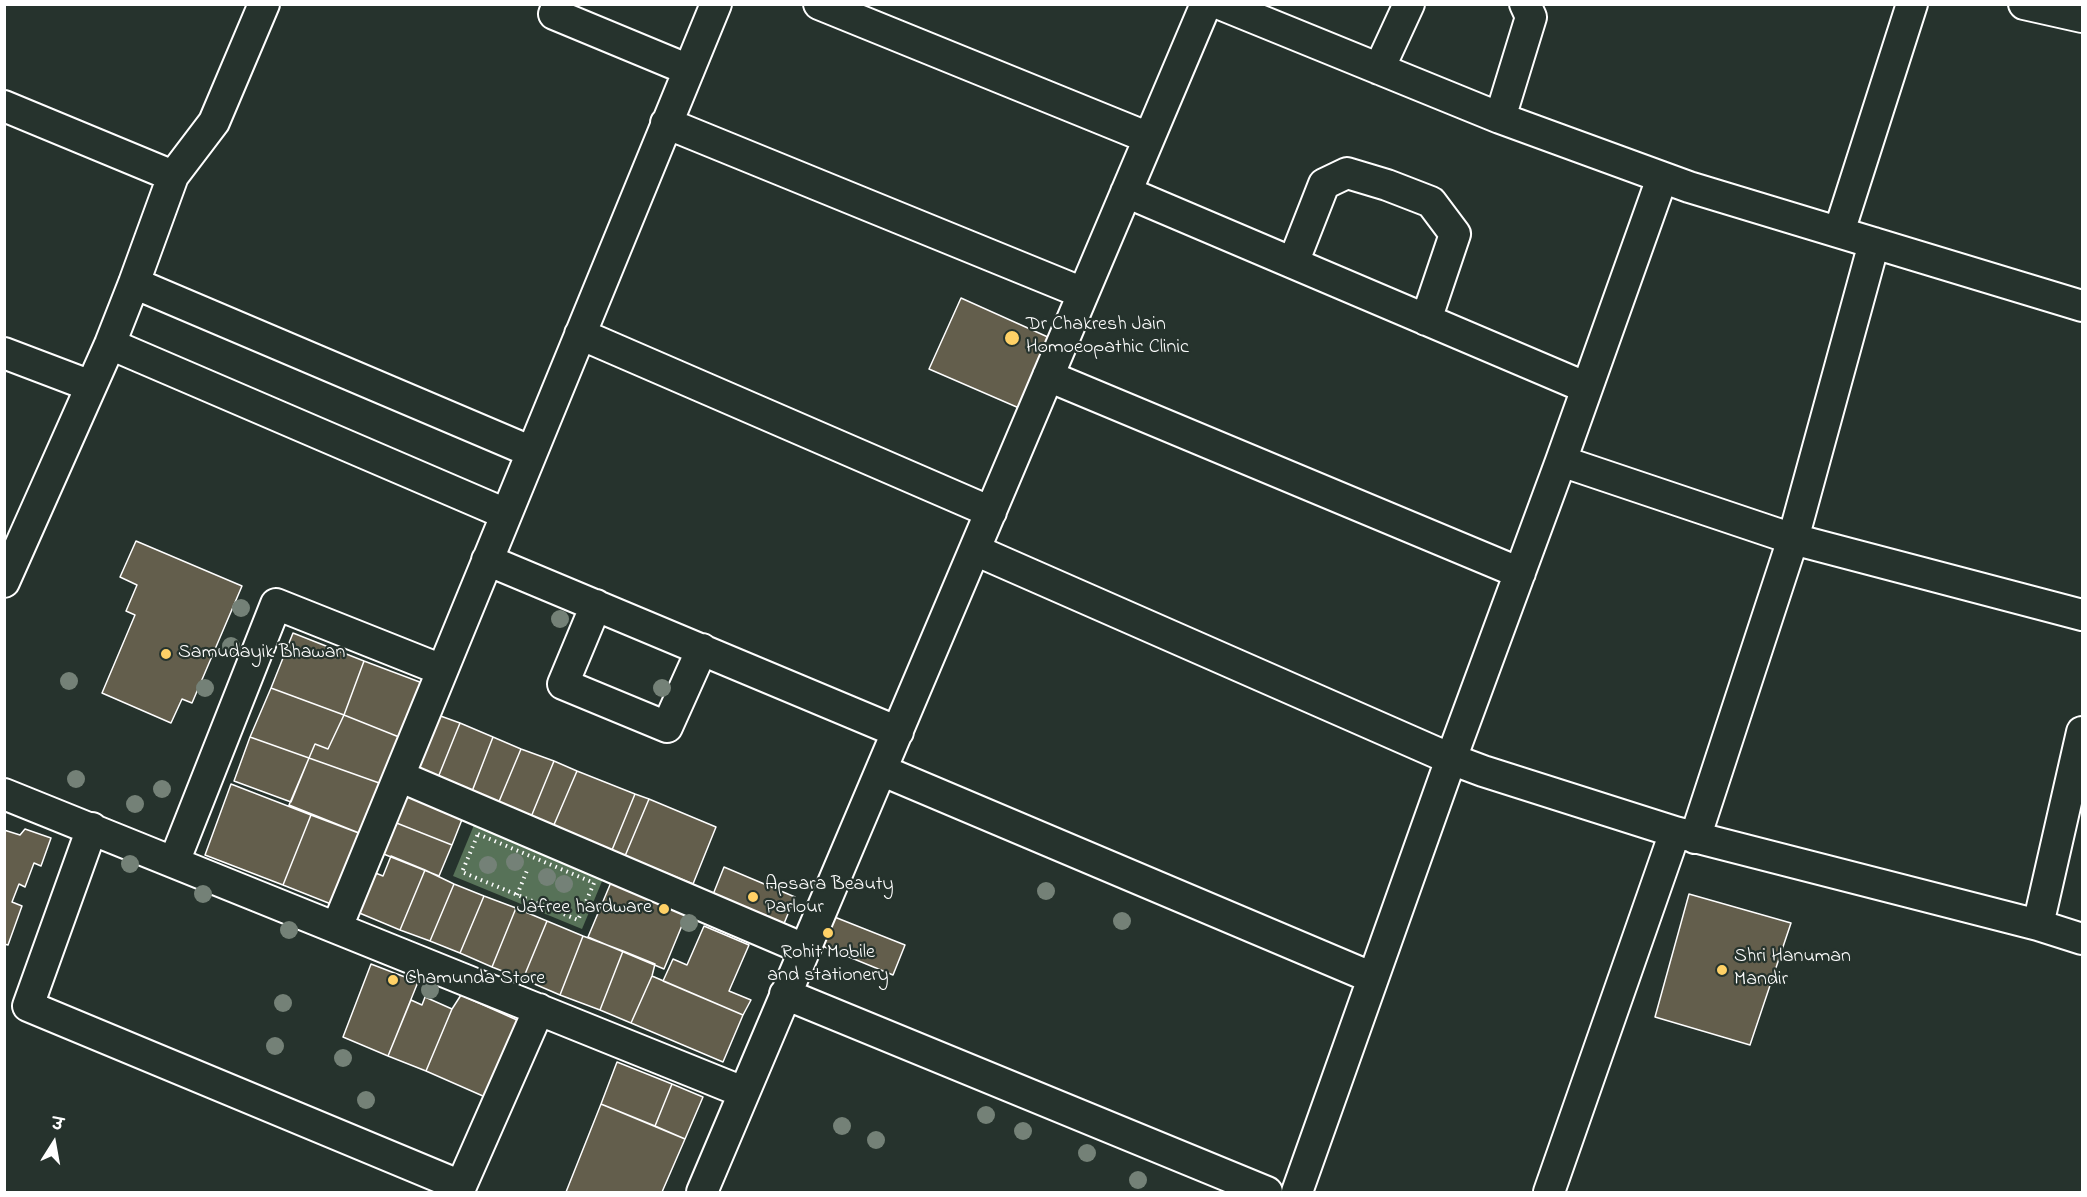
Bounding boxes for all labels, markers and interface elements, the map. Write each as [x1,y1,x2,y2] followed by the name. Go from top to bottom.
[1026,314,1189,361] place label: Dr Chakresh Jain Homoeopathic Clinic
[1003,329,1021,347] marker: Dr Chakresh Jain Homoeopathic Clinic
[178,642,345,666] place label: Samudayik Bhawan
[159,647,173,661] marker: Samudayik Bhawan
[765,874,894,921] place label: Apsara Beauty Parlour
[746,890,760,904] marker: Apsara Beauty Parlour
[517,897,652,921] place label: Jafree hardware
[657,902,671,916] marker: Jafree hardware
[821,926,835,940] marker: Rohit Mobile and stationery
[767,942,889,989] place label: Rohit Mobile and stationery
[1734,946,1851,993] place label: Shri Hanuman Mandir
[1715,963,1729,977] marker: Shri Hanuman Mandir
[405,968,545,992] place label: Chamunda Store
[386,973,400,987] marker: Chamunda Store
[24,1113,84,1173] north arrow
[50,1113,65,1138] text: उ

